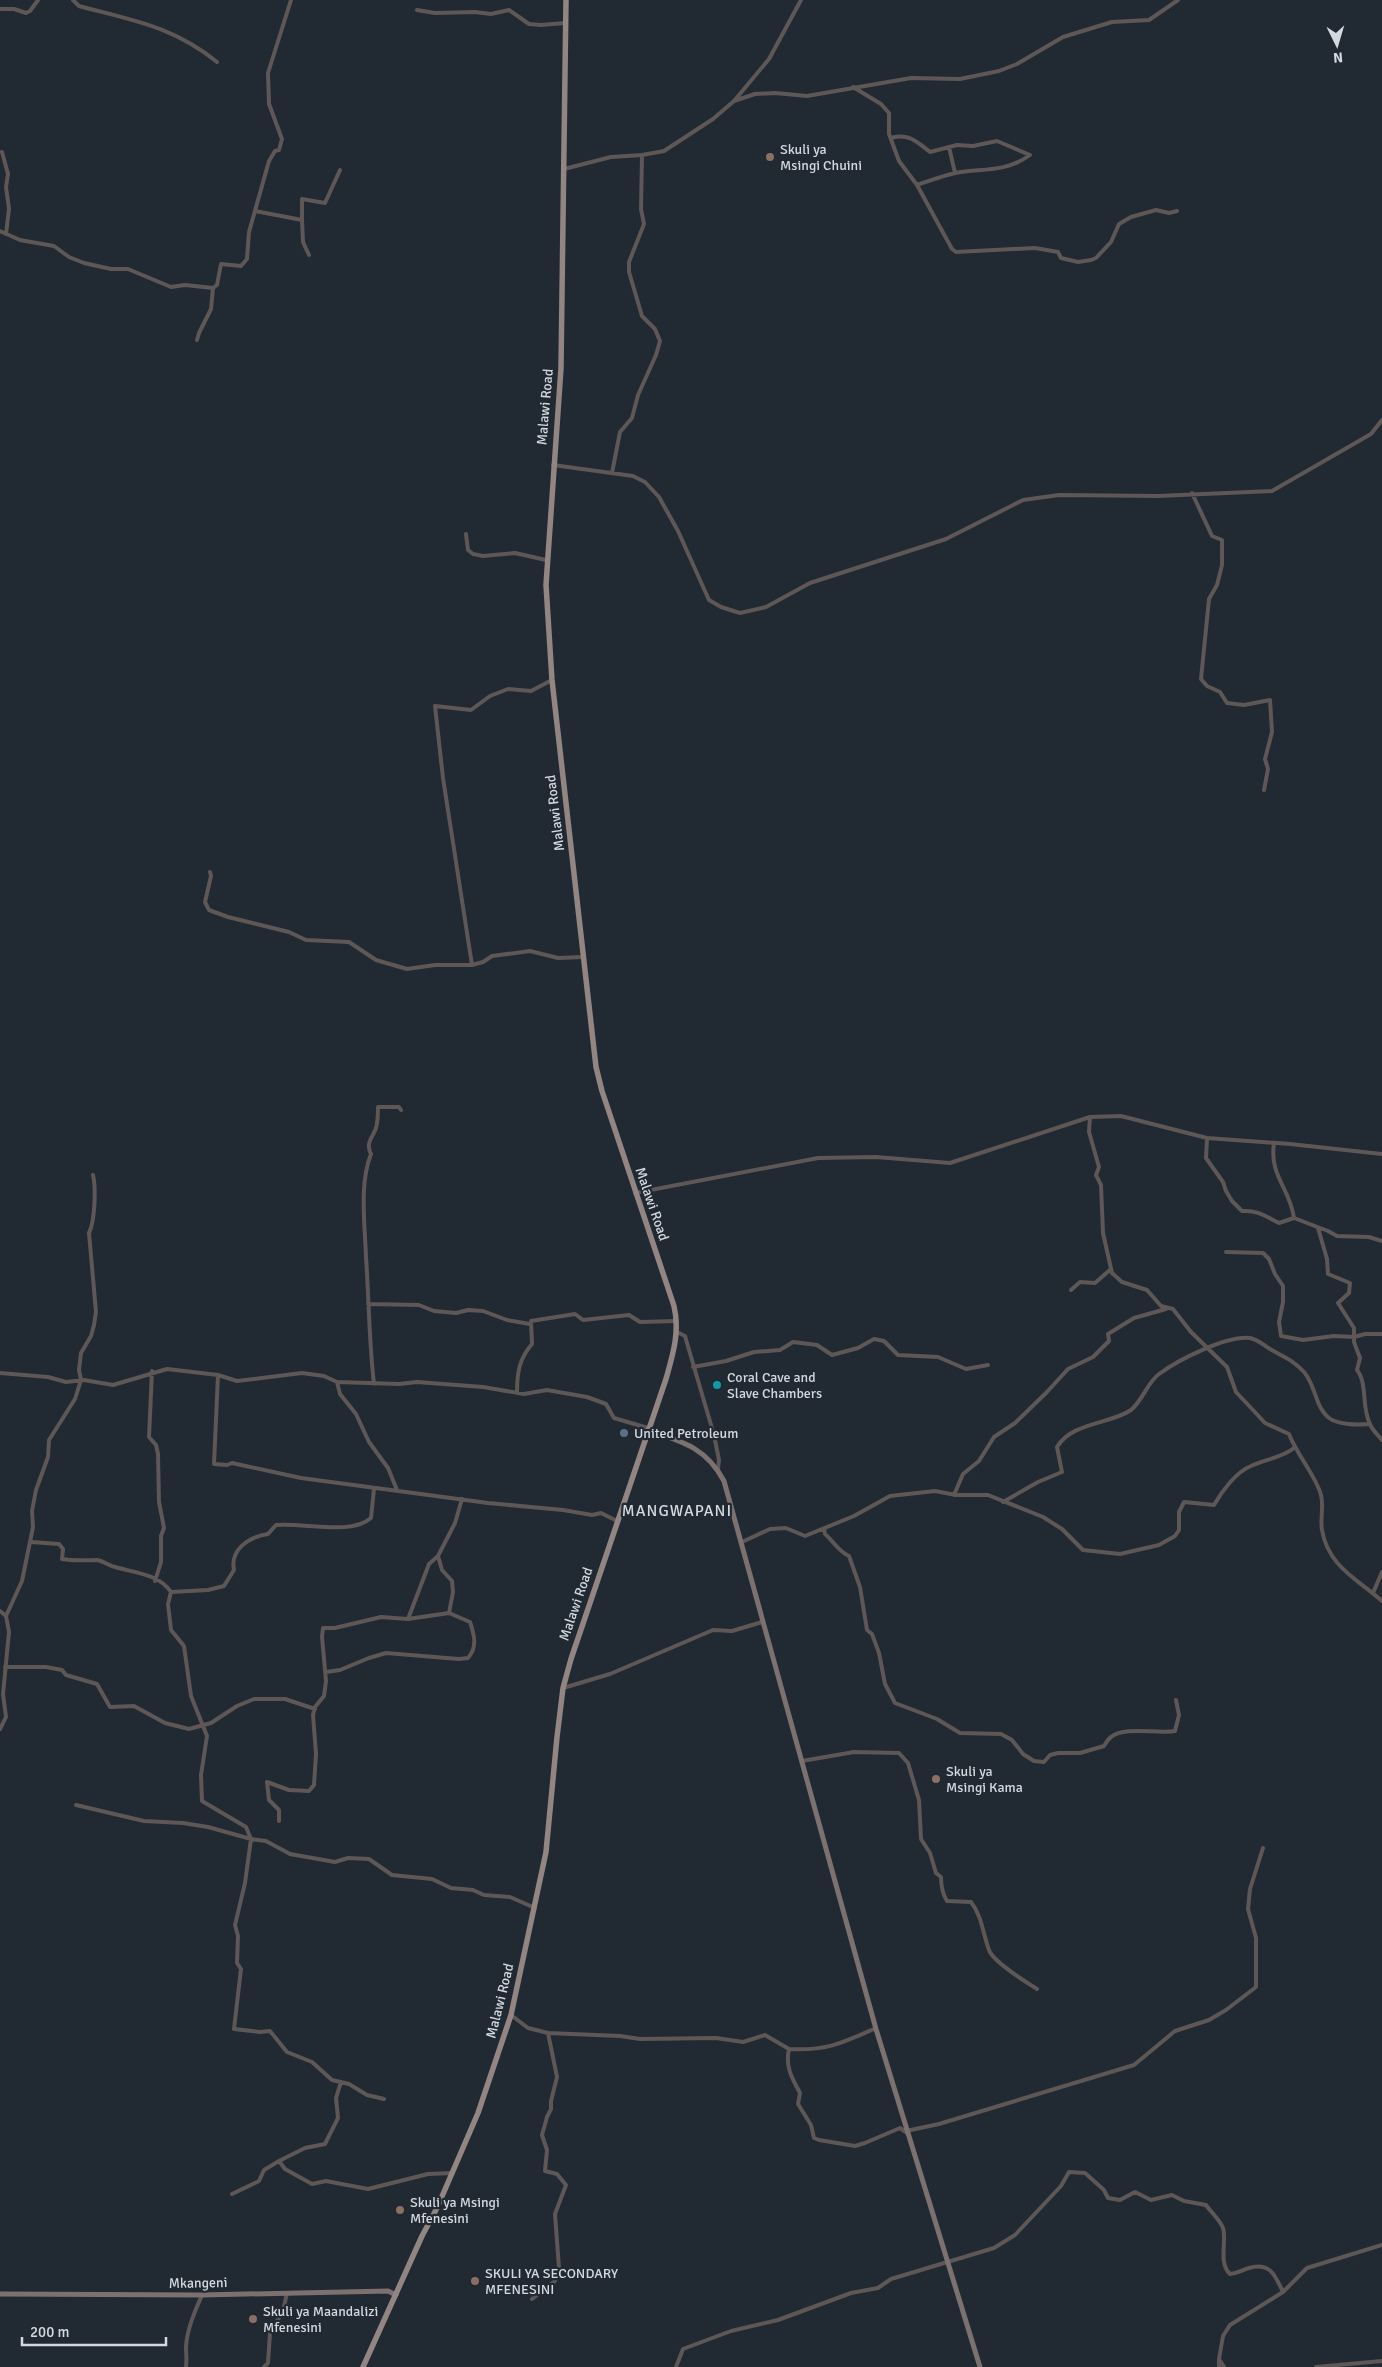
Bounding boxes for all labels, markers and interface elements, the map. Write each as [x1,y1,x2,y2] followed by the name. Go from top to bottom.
[1312,20,1362,70] north arrow
[1332,49,1344,66] text: N
[780,141,862,174] place label: Skuli ya Msingi Chuini
[764,151,776,163] marker: Skuli ya Msingi Chuini
[533,368,557,446] street label: Malawi Road
[542,774,568,852] street label: Malawi Road
[631,1165,673,1243] street label: Malawi Road
[727,1369,822,1402] place label: Coral Cave and Slave Chambers
[711,1379,723,1391] marker: Coral Cave and Slave Chambers
[634,1425,738,1442] place label: United Petroleum
[618,1427,630,1439] marker: United Petroleum
[622,1501,732,1521] district label: MANGWAPANI
[555,1565,597,1643] street label: Malawi Road
[946,1763,1023,1796] place label: Skuli ya Msingi Kama
[930,1773,942,1785] marker: Skuli ya Msingi Kama
[482,1962,518,2040] street label: Malawi Road
[410,2194,500,2227] place label: Skuli ya Msingi Mfenesini
[394,2204,406,2216] marker: Skuli ya Msingi Mfenesini
[485,2265,618,2298] place label: SKULI YA SECONDARY MFENESINI
[168,2274,228,2292] street label: Mkangeni
[469,2275,481,2287] marker: SKULI YA SECONDARY MFENESINI
[263,2303,378,2336] place label: Skuli ya Maandalizi Mfenesini
[247,2313,259,2325] marker: Skuli ya Maandalizi Mfenesini
[22,2314,166,2346] scale bar
[30,2323,70,2341] text: 200 m

